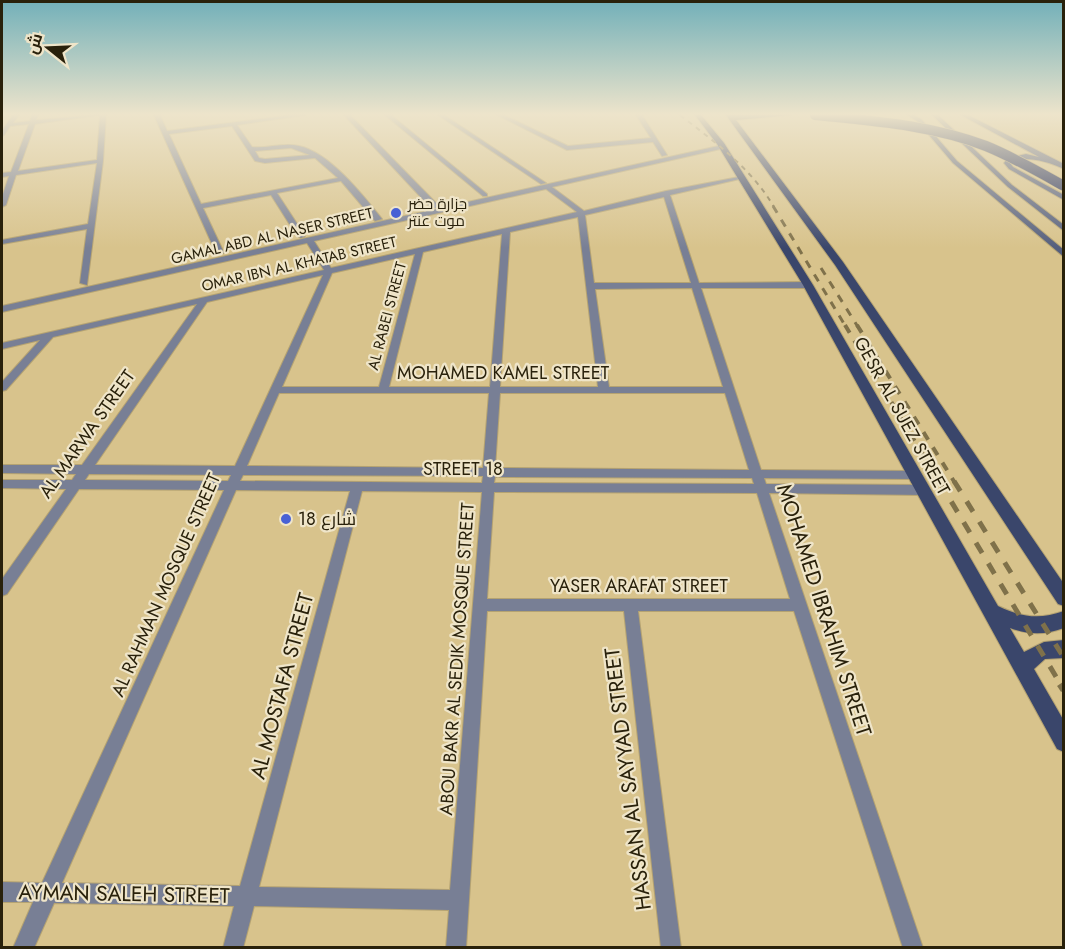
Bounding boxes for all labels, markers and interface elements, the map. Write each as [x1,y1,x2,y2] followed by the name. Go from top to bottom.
[18,18,78,78] north arrow
[20,30,48,57] text: ش
[407,193,467,232] place label: جزارة حضر موت عنتر
[169,202,375,270] street label: GAMAL ABD AL NASER STREET
[389,206,403,220] marker: جزارة حضر موت عنتر
[199,231,399,297] street label: OMAR IBN AL KHATAB STREET
[362,259,412,373] street label: AL RABEI STREET
[848,332,957,500] street label: GESR AL SUEZ STREET
[397,360,610,386] street label: MOHAMED KAMEL STREET
[33,364,142,504] street label: AL MARWA STREET
[423,456,503,482] street label: STREET 18
[105,469,227,701] street label: AL RAHMAN MOSQUE STREET
[769,480,879,740] street label: MOHAMED IBRAHIM STREET
[433,501,481,816] street label: ABOU BAKR AL SEDIK MOSQUE STREET
[298,506,356,532] place label: شارع 18
[279,512,293,526] marker: شارع 18
[550,573,729,599] street label: YASER ARAFAT STREET
[243,589,321,782] street label: AL MOSTAFA STREET
[597,646,659,912] street label: HASSAN AL SAYYAD STREET
[18,877,230,911] street label: AYMAN SALEH STREET

